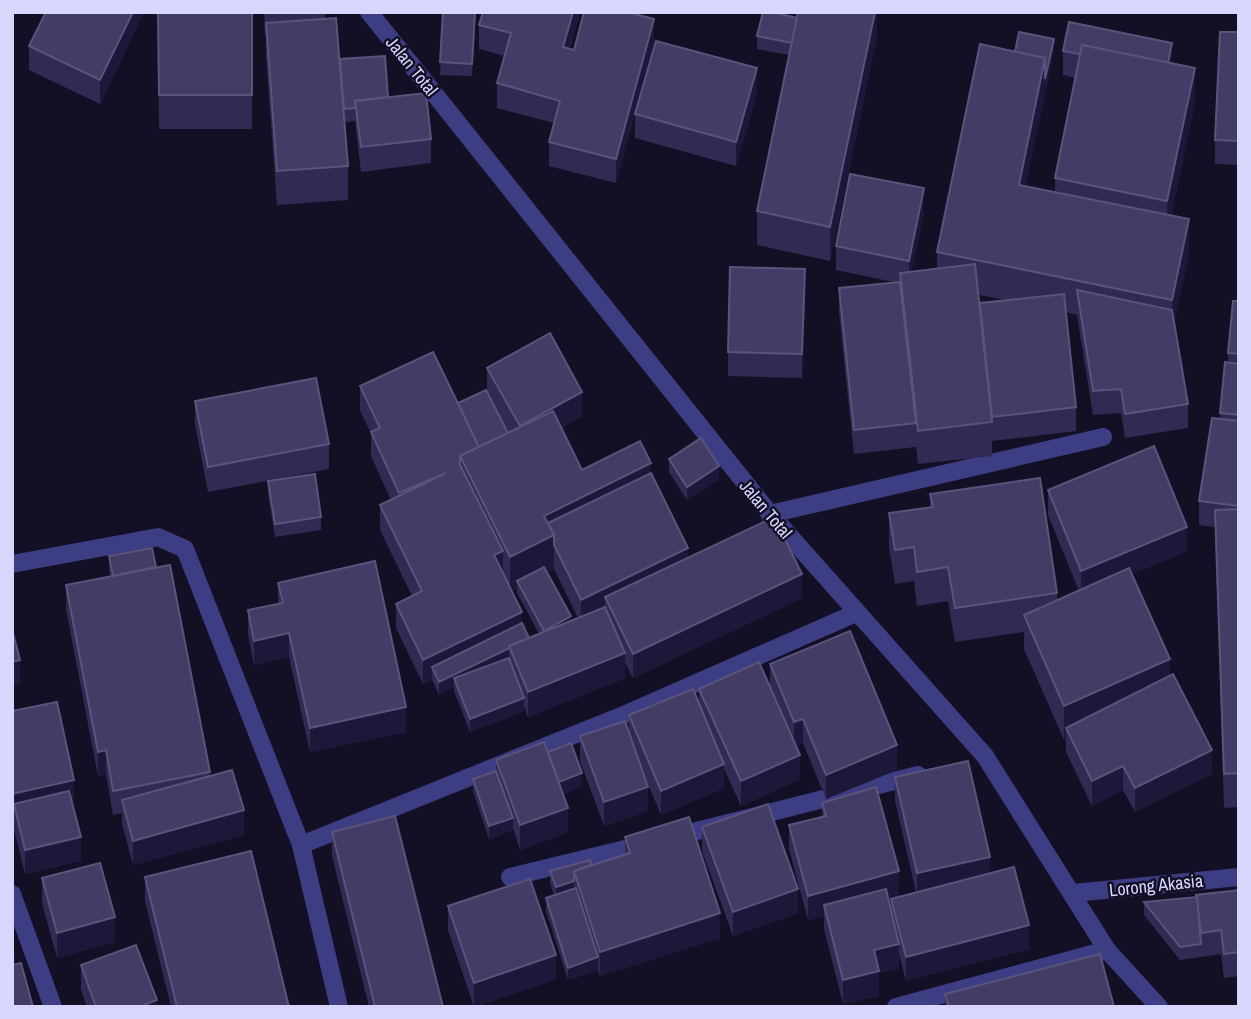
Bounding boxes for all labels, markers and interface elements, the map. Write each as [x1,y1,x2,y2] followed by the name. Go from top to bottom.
[380,31,444,101] street label: Jalan Total
[734,474,798,544] street label: Jalan Total
[1108,868,1204,902] street label: Lorong Akasia

